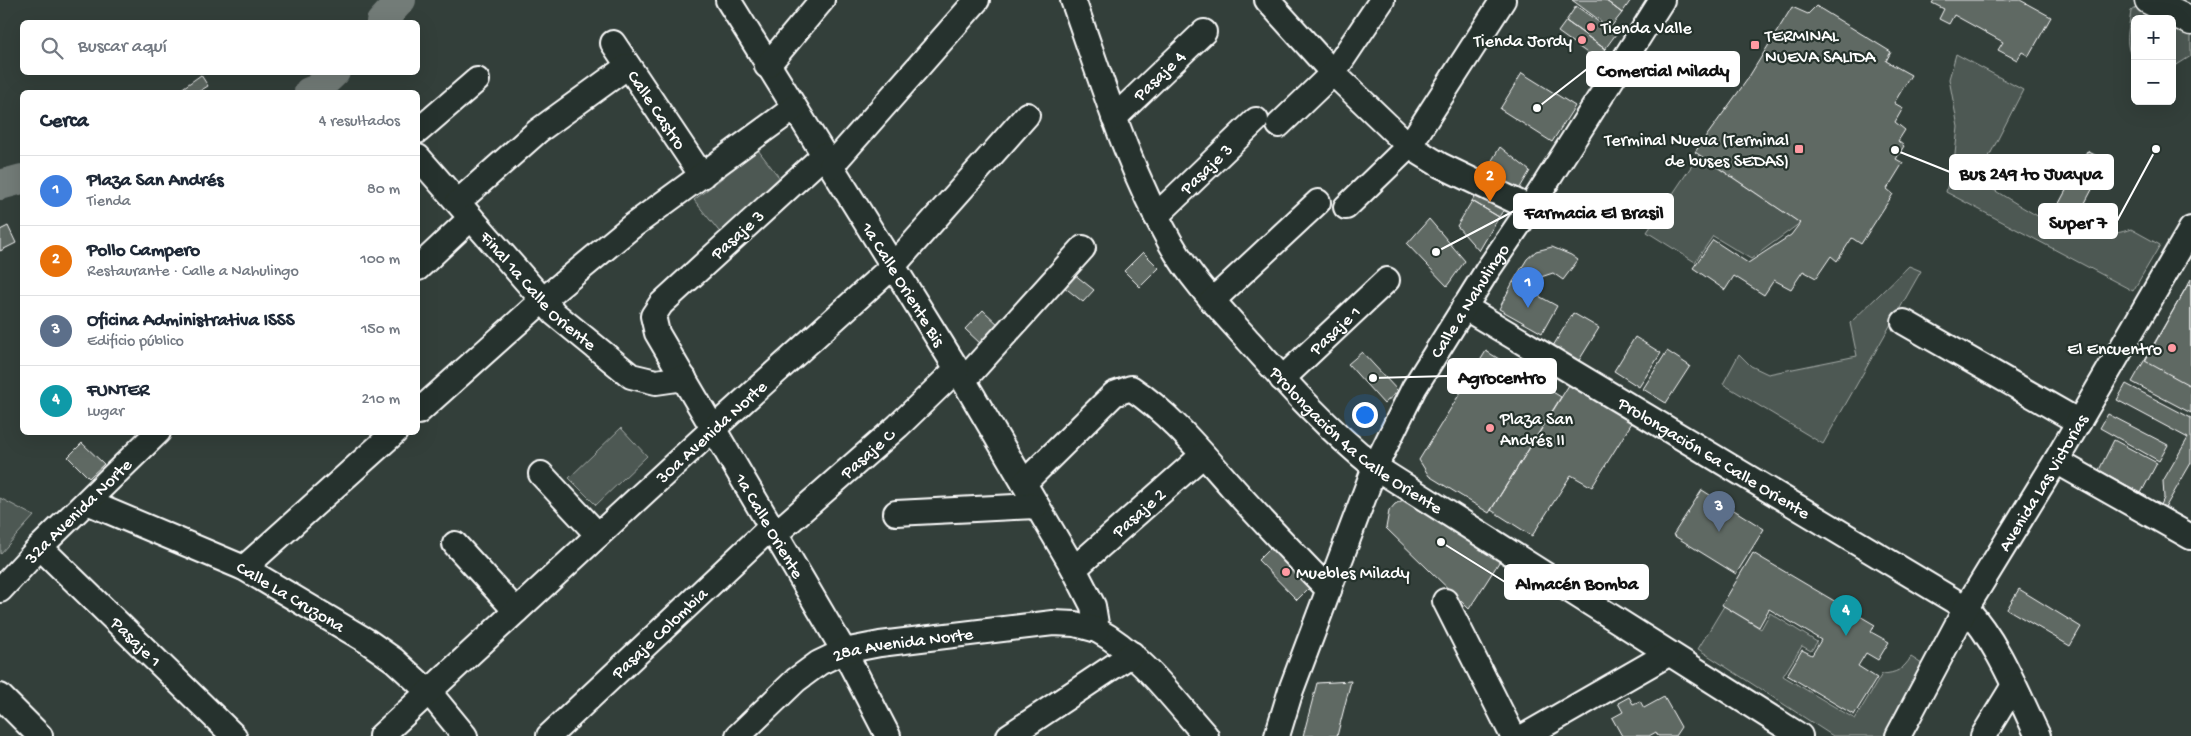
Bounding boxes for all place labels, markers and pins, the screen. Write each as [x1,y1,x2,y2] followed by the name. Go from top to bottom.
[1600,19,1692,40] place label: Tienda Valle
[1585,21,1597,33] marker: Tienda Valle
[1764,27,1877,69] place label: TERMINAL NUEVA SALIDA
[1473,32,1572,53] place label: Tienda Jordy
[1576,34,1588,46] marker: Tienda Jordy
[1749,39,1761,51] marker: TERMINAL NUEVA SALIDA
[1587,52,1739,86] callout: Comercial Milady
[1603,131,1789,173] place label: Terminal Nueva (Terminal de buses SEDAS)
[1793,143,1805,155] marker: Terminal Nueva (Terminal de buses SEDAS)
[1950,155,2113,189] callout: Bus 249 to Juayua
[1474,161,1506,202] pin: 2
[1514,194,1673,228] callout: Farmacia El Brasil
[2039,204,2117,238] callout: Super 7
[1512,267,1544,308] pin: 1
[2067,340,2162,361] place label: El Encuentro
[2166,342,2178,354] marker: El Encuentro
[1448,359,1556,393] callout: Agrocentro
[1499,410,1573,452] place label: Plaza San Andrés II
[1484,422,1496,434] marker: Plaza San Andrés II
[1703,491,1735,532] pin: 3
[1296,564,1410,585] place label: Muebles Milady
[1505,565,1648,599] callout: Almacén Bomba
[1280,566,1292,578] marker: Muebles Milady
[1830,595,1862,636] pin: 4

